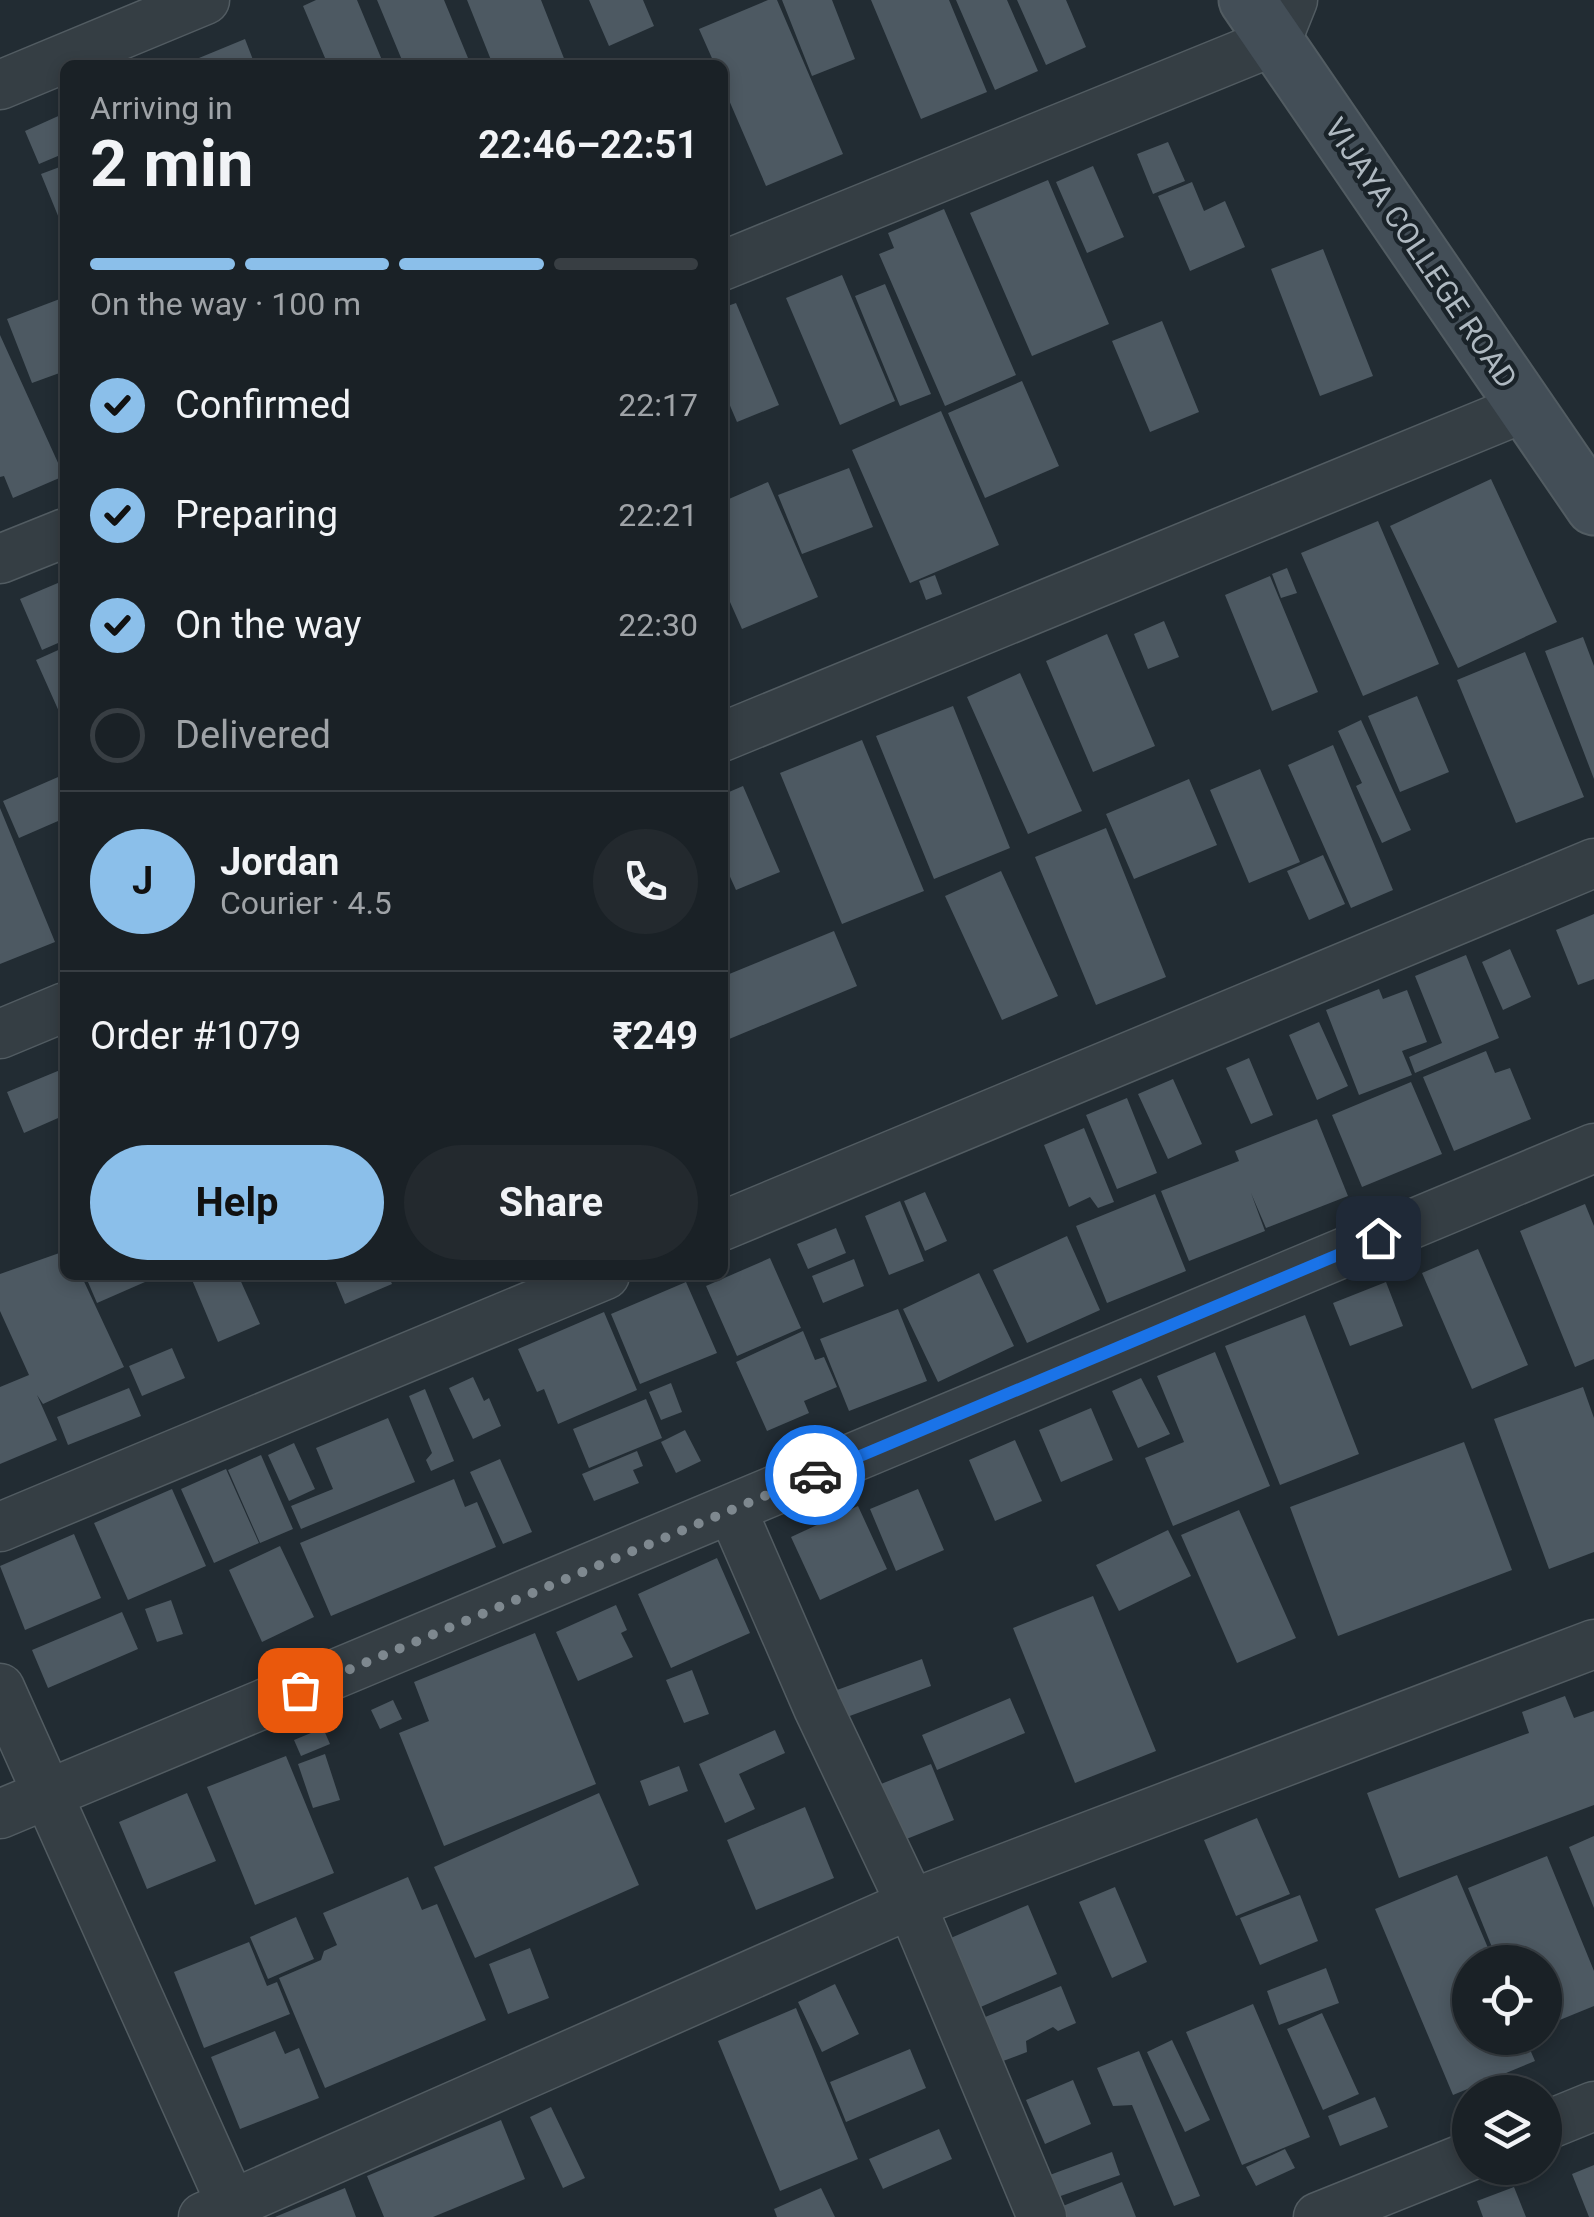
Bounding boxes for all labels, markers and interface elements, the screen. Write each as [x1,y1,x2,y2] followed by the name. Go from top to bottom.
[90,89,233,127] text: Arriving in
[1318,111,1524,395] street label: VIJAYA COLLEGE ROAD
[478,123,698,167] text: 22:46–22:51
[90,126,253,202] text: 2 min
[90,285,361,323] text: On the way · 100 m
[90,378,145,433] icon: check
[175,383,351,427] text: Confirmed
[618,386,698,424] text: 22:17
[90,488,145,543] icon: check
[175,493,338,537] text: Preparing
[618,496,698,534] text: 22:21
[90,598,145,653] icon: check
[175,603,361,647] text: On the way
[618,606,698,644] text: 22:30
[175,713,331,757] text: Delivered
[593,829,698,934] button: phone
[220,840,339,884] text: Jordan
[132,859,153,903] text: J
[220,884,392,922] text: Courier · 4.5
[90,1014,301,1058] text: Order #1079
[613,1014,698,1058] text: ₹249
[90,1145,384,1260] button: Help
[404,1145,698,1260] button: Share
[1336,1196,1421,1281] pin
[1351,1211,1406,1266] icon: home
[765,1425,865,1525] courier
[788,1448,843,1503] icon: car
[258,1648,343,1733] pin
[273,1663,328,1718] icon: bag
[1452,1945,1562,2185] map controls
[1452,1945,1562,2055] button: locate
[1452,2075,1562,2185] button: layers

